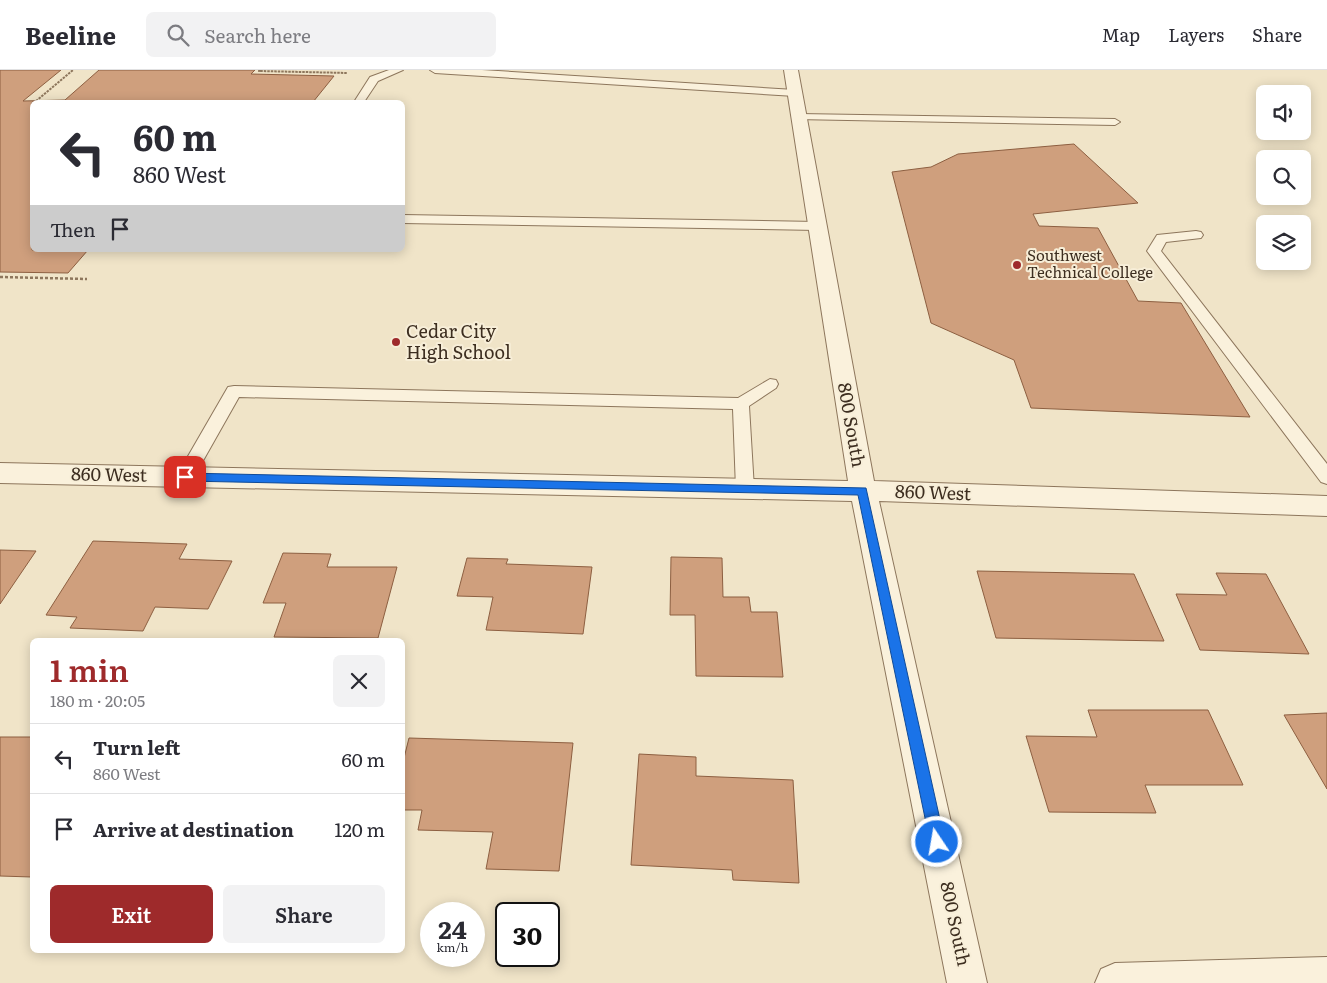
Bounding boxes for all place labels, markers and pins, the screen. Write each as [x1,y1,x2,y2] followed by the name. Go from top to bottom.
[1027,243,1153,283] place label: Southwest Technical College
[1011,259,1023,271] marker: Southwest Technical College
[406,317,511,365] place label: Cedar City High School
[390,336,402,348] marker: Cedar City High School
[164,456,206,498] pin

